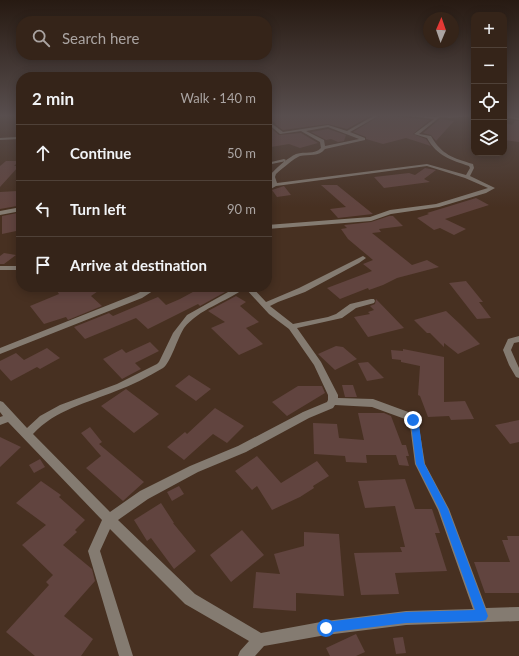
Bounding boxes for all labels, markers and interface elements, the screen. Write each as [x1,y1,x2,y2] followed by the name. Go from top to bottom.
[423,12,459,48] north arrow
[471,12,507,156] map controls
[471,12,507,48] button: +
[16,16,272,60] search box
[30,27,52,49] icon: search
[62,29,139,47] text: Search here
[471,48,507,84] button: −
[471,84,507,120] button: locate
[32,88,74,109] text: 2 min
[180,90,256,106] text: Walk · 140 m
[471,120,507,156] button: layers
[32,142,54,164] icon: ahead
[70,144,131,162] text: Continue
[227,145,256,161] text: 50 m
[32,198,54,220] icon: left
[70,200,126,218] text: Turn left
[227,201,256,217] text: 90 m
[32,254,54,276] icon: arrive
[70,256,207,274] text: Arrive at destination
[404,411,422,429] route end
[317,619,335,637] route start

